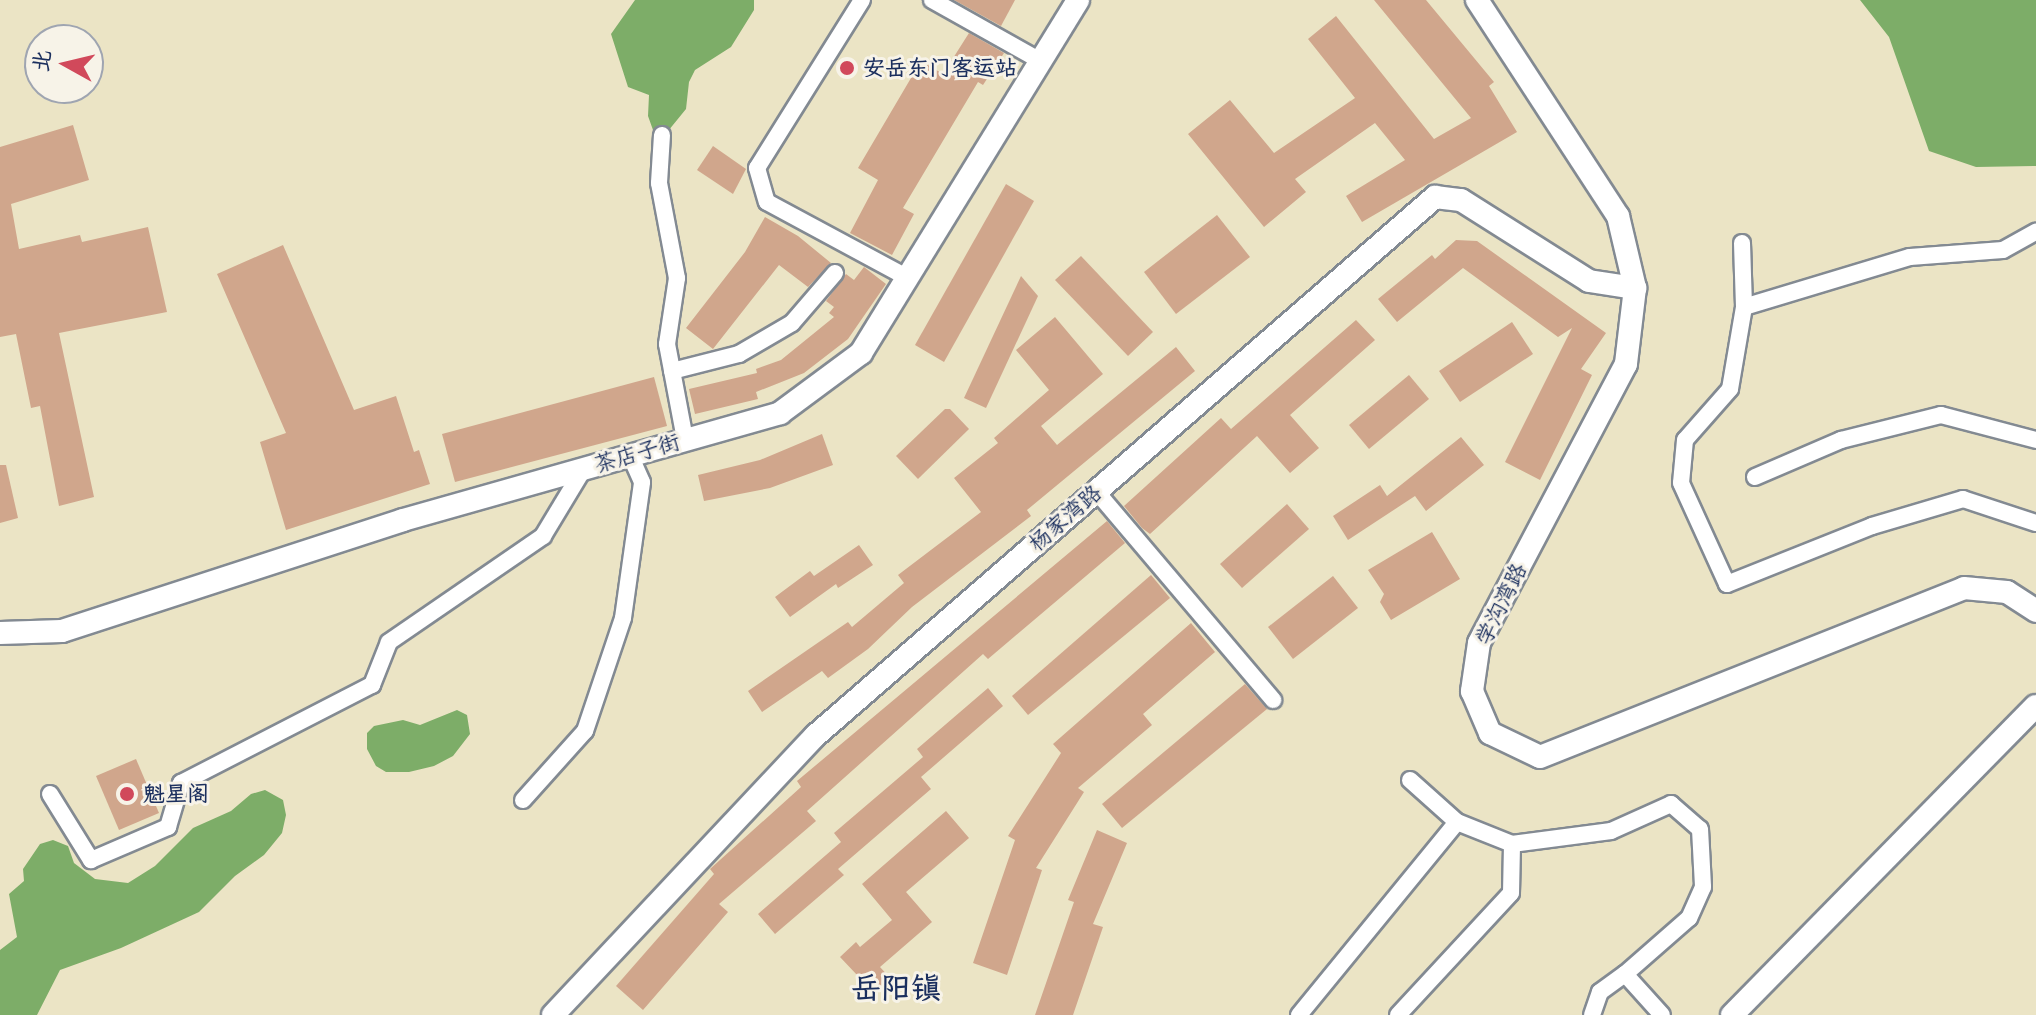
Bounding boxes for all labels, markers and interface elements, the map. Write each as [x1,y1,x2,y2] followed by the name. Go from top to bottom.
[24,24,104,104] north arrow
[26,48,58,74] text: 北
[863,55,1017,81] place label: 安岳东门客运站
[838,59,856,77] marker: 安岳东门客运站
[591,428,683,478] street label: 茶店子街
[1023,479,1107,557] street label: 杨家湾路
[1470,559,1532,649] street label: 学沟湾路
[143,781,209,807] place label: 魁星阁
[118,785,136,803] marker: 魁星阁
[851,970,941,1006] district label: 岳阳镇

